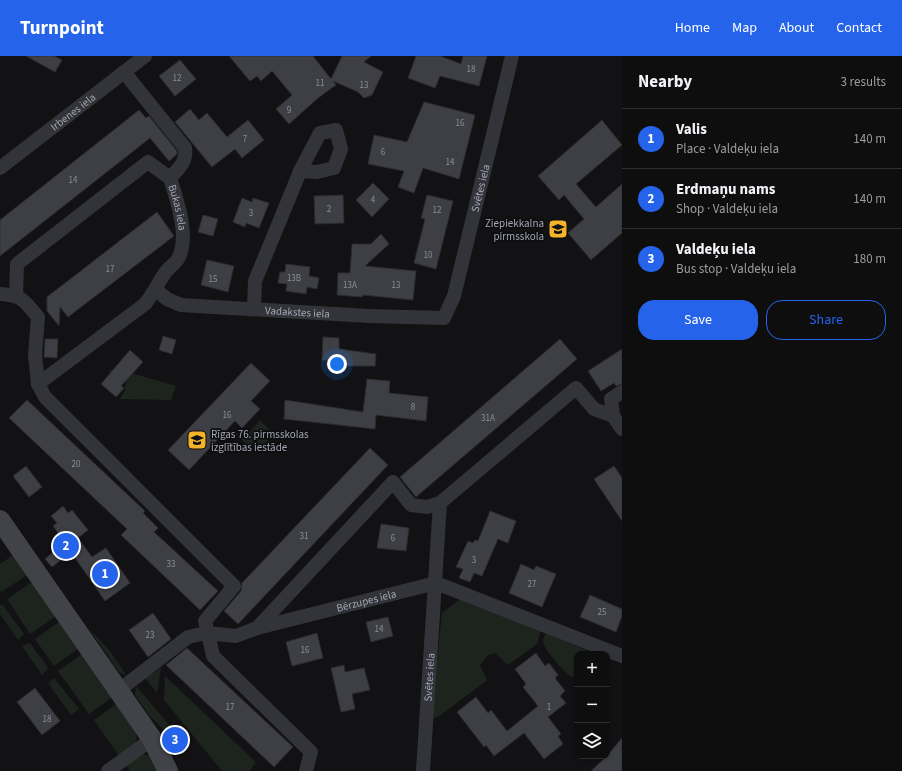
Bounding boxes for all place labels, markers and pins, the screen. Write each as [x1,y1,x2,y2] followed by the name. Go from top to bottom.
[485,216,544,244] place label: Ziepiekkalna pirmsskola
[547,218,569,240] school or university icon: Ziepiekkalna pirmsskola
[211,427,309,455] place label: Rīgas 76. pirmsskolas izglītības iestāde
[186,429,208,451] school or university icon: Rīgas 76. pirmsskolas izglītības iestāde
[53,531,79,561] pin: 2
[92,559,118,589] pin: 1
[162,725,188,755] pin: 3

